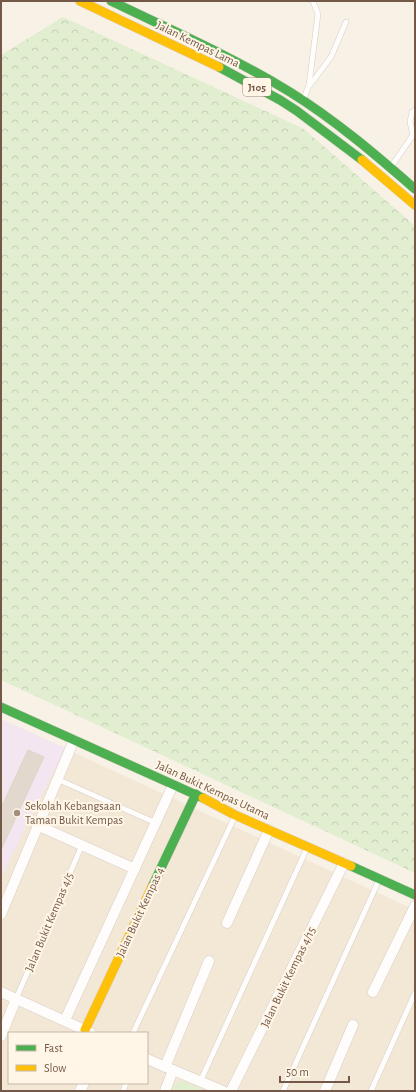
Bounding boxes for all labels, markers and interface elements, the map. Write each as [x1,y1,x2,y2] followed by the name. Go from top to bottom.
[155,19,242,69] street label: Jalan Kempas Lama
[243,78,271,96] road number: J105
[154,758,272,822] street label: Jalan Bukit Kempas Utama
[25,800,123,826] place label: Sekolah Kebangsaan Taman Bukit Kempas
[12,808,22,818] marker: Sekolah Kebangsaan Taman Bukit Kempas
[114,865,166,959] street label: Jalan Bukit Kempas 4
[23,871,75,973] street label: Jalan Bukit Kempas 4/5
[258,925,318,1029] street label: Jalan Bukit Kempas 4/15
[8,1032,148,1084] legend
[44,1042,63,1054] text: Fast
[280,1058,349,1084] scale bar
[44,1062,66,1074] text: Slow
[286,1066,309,1078] text: 50 m

